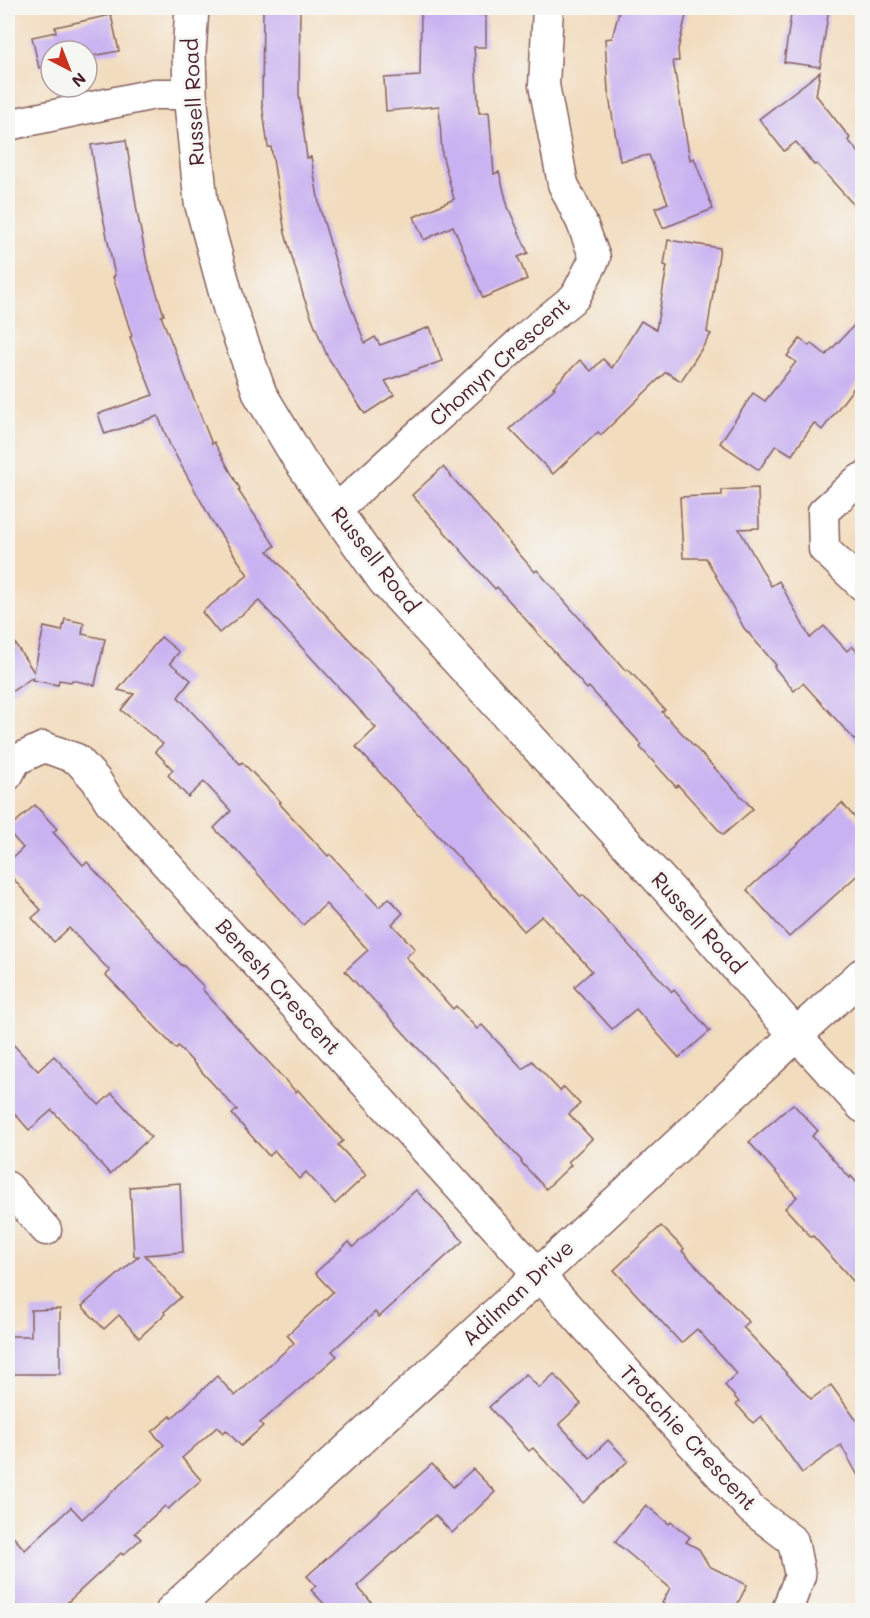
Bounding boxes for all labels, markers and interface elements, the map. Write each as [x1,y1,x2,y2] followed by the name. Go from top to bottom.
[176,37,209,167] street label: Russell Road
[39,39,99,99] north arrow
[68,69,91,92] text: N
[423,291,575,431] street label: Chomyn Crescent
[326,500,426,618] street label: Russell Road
[646,865,752,979] street label: Russell Road
[211,912,347,1060] street label: Benesh Crescent
[455,1233,579,1351] street label: Adilman Drive
[615,1359,763,1515] street label: Trotchie Crescent

